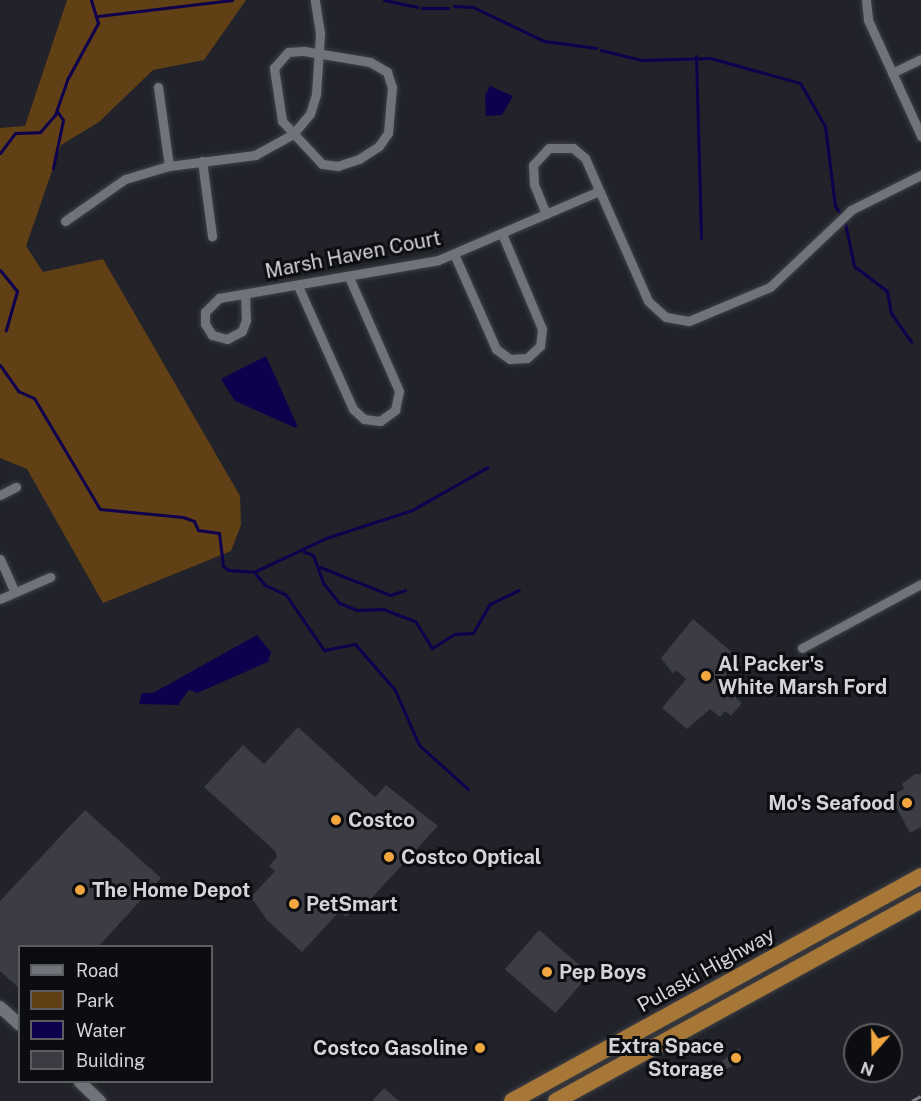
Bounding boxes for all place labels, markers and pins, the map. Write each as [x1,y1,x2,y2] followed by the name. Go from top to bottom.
[718,652,887,699] place label: Al Packer's White Marsh Ford
[699,669,713,683] marker: Al Packer's White Marsh Ford
[768,791,895,815] place label: Mo's Seafood
[900,796,914,810] marker: Mo's Seafood
[348,808,415,832] place label: Costco
[329,813,343,827] marker: Costco
[401,845,541,869] place label: Costco Optical
[382,850,396,864] marker: Costco Optical
[92,878,250,902] place label: The Home Depot
[73,883,87,897] marker: The Home Depot
[306,892,398,916] place label: PetSmart
[287,897,301,911] marker: PetSmart
[559,960,646,984] place label: Pep Boys
[540,965,554,979] marker: Pep Boys
[608,1034,724,1081] place label: Extra Space Storage
[313,1036,468,1060] place label: Costco Gasoline
[473,1041,487,1055] marker: Costco Gasoline
[729,1051,743,1065] marker: Extra Space Storage

